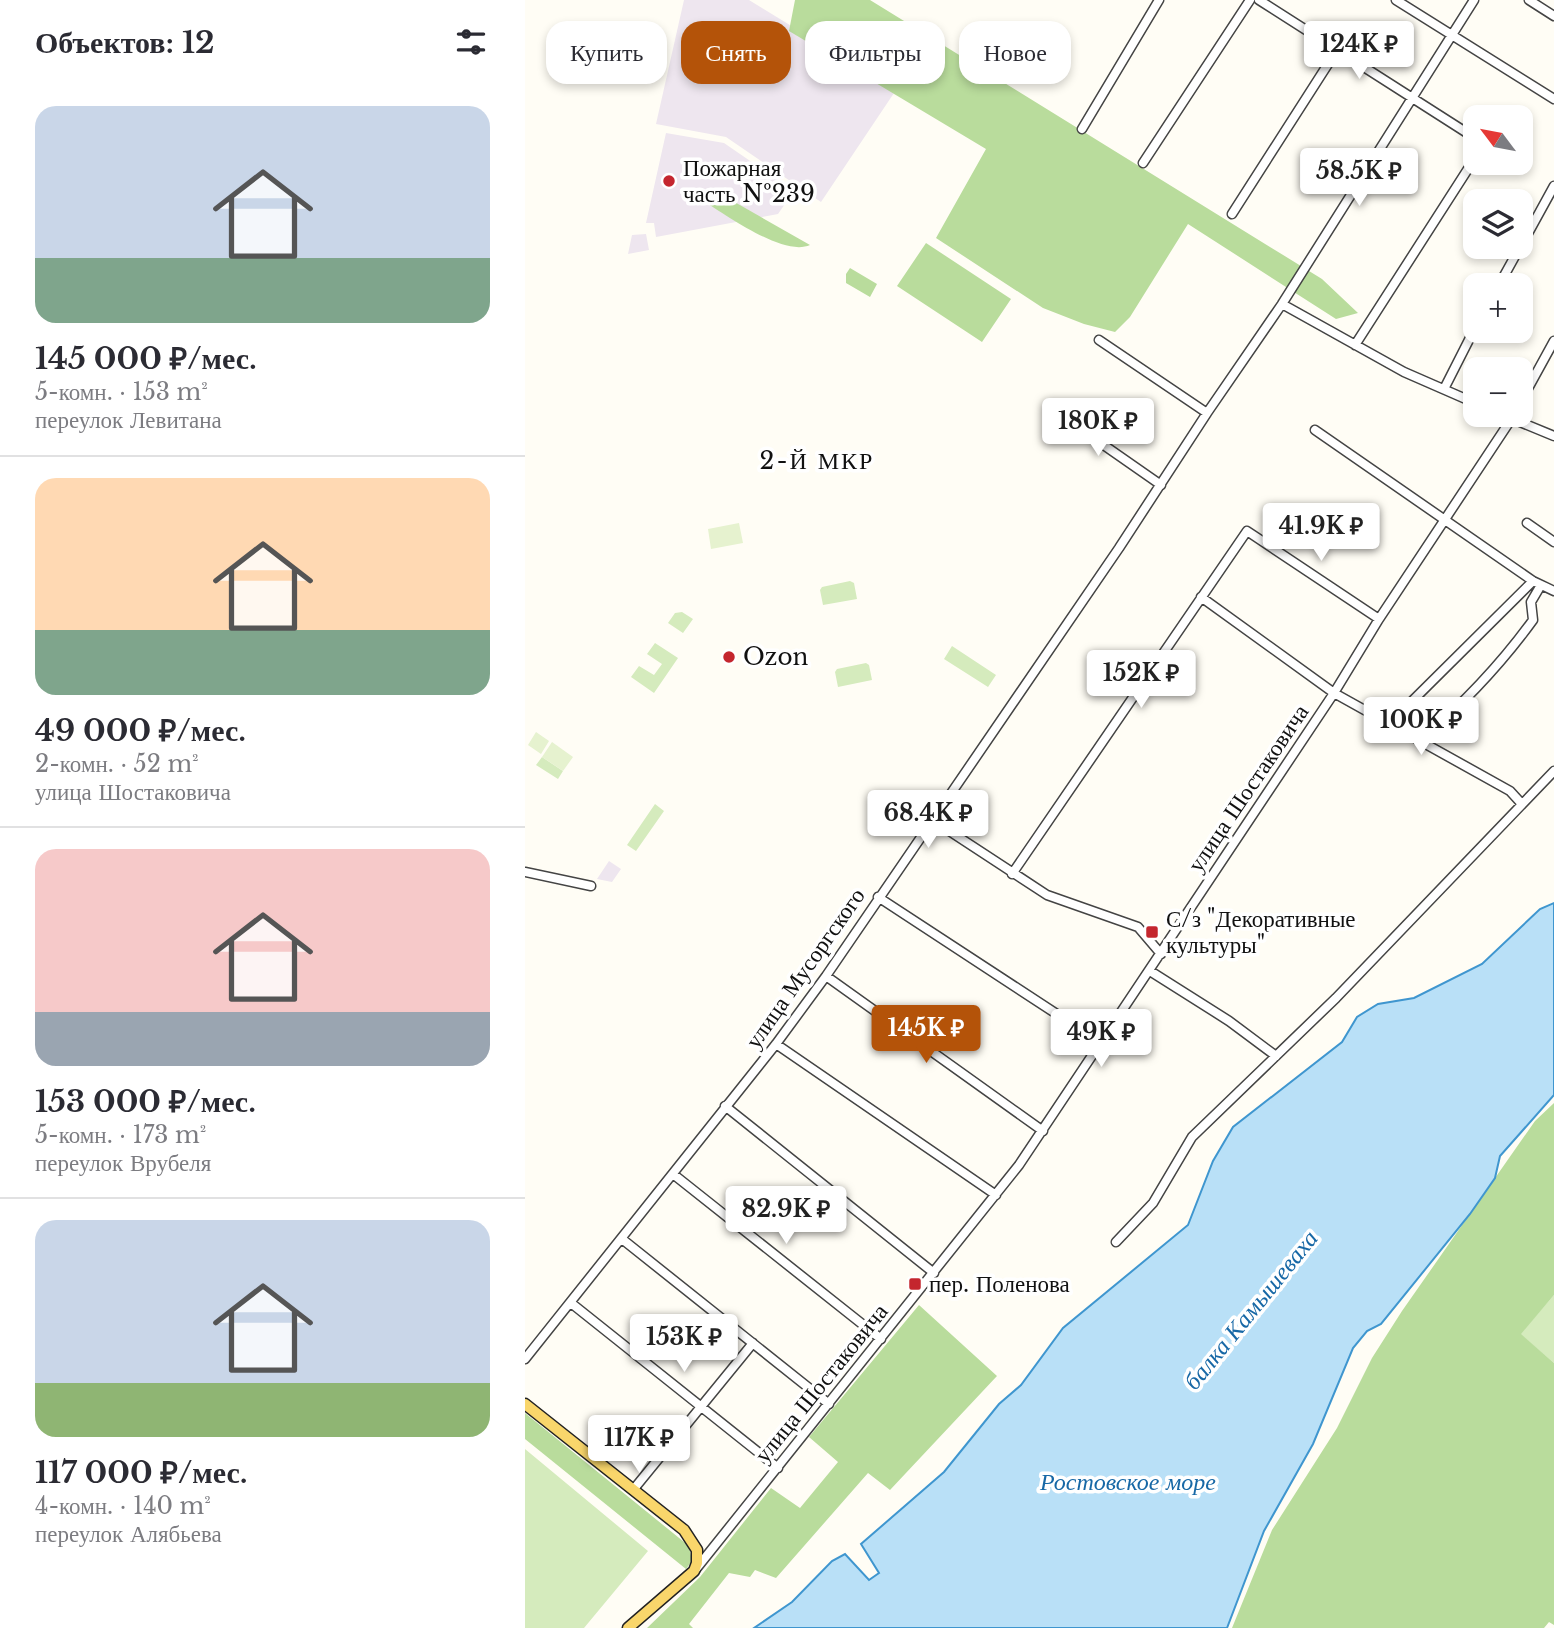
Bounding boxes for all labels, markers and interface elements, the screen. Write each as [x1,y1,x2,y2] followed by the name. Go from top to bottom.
[546,21,667,84] chip: Купить
[681,21,791,84] chip: Снять
[805,21,945,84] chip: Фильтры
[959,21,1071,84] chip: Новое
[1302,22,1416,81] pin: 124K ₽
[452,23,490,61] icon: filters
[35,24,215,61] text: Объектов: 12
[1320,30,1398,58] text: 124K ₽
[1463,105,1533,175] north arrow
[1463,105,1533,427] map controls
[1294,148,1424,208] pin: 58.5K ₽
[200,151,326,277] icon: home
[683,154,815,208] place label: Пожарная часть №239
[1316,157,1402,185] text: 58.5K ₽
[661,173,677,189] marker: Пожарная часть №239
[1463,189,1533,259] button: layers
[1463,273,1533,343] button: +
[35,340,257,377] text: 145 000 ₽/мес.
[1463,357,1533,427] button: −
[35,378,208,406] text: 5-комн. · 153 m²
[1041,398,1155,458] pin: 180K ₽
[35,406,222,434] text: переулок Левитана
[1058,407,1138,435] text: 180K ₽
[760,446,874,475] district label: 2-Й МКР
[1256,504,1386,563] pin: 41.9K ₽
[1279,512,1363,540] text: 41.9K ₽
[200,523,326,649] icon: home
[743,643,808,671] place label: Ozon
[721,649,737,665] marker: Ozon
[1084,650,1198,710] pin: 152K ₽
[1103,659,1179,687] text: 152K ₽
[1364,698,1478,757] pin: 100K ₽
[1182,699,1314,877] street label: улица Шостаковича
[1380,706,1462,734] text: 100K ₽
[35,712,246,749] text: 49 000 ₽/мес.
[35,750,199,778] text: 2-комн. · 52 m²
[35,778,231,806] text: улица Шостаковича
[863,790,993,850] pin: 68.4K ₽
[883,799,973,827] text: 68.4K ₽
[739,882,871,1054] street label: улица Мусоргского
[200,894,326,1020] icon: home
[1166,905,1356,959] place label: С/з "Декоративные культуры"
[1144,924,1160,940] marker: С/з "Декоративные культуры"
[869,1006,983,1065] pin: 145K ₽
[1052,1010,1150,1069] pin: 49K ₽
[888,1014,964,1042] text: 145K ₽
[1067,1018,1135,1046] text: 49K ₽
[35,1083,256,1120] text: 153 000 ₽/мес.
[35,1121,206,1149] text: 5-комн. · 173 m²
[35,1149,211,1177] text: переулок Врубеля
[721,1186,851,1246] pin: 82.9K ₽
[742,1195,830,1223] text: 82.9K ₽
[1177,1224,1324,1395] water label: балка Камышеваха
[200,1265,326,1391] icon: home
[929,1270,1070,1298] place label: пер. Поленова
[907,1276,923,1292] marker: пер. Поленова
[748,1298,894,1468] street label: улица Шостаковича
[627,1314,741,1374] pin: 153K ₽
[646,1323,722,1351] text: 153K ₽
[582,1416,696,1475] pin: 117K ₽
[604,1424,674,1452] text: 117K ₽
[35,1454,248,1491] text: 117 000 ₽/мес.
[1039,1467,1216,1496] water label: Ростовское море
[35,1492,211,1520] text: 4-комн. · 140 m²
[35,1520,222,1548] text: переулок Алябьева

